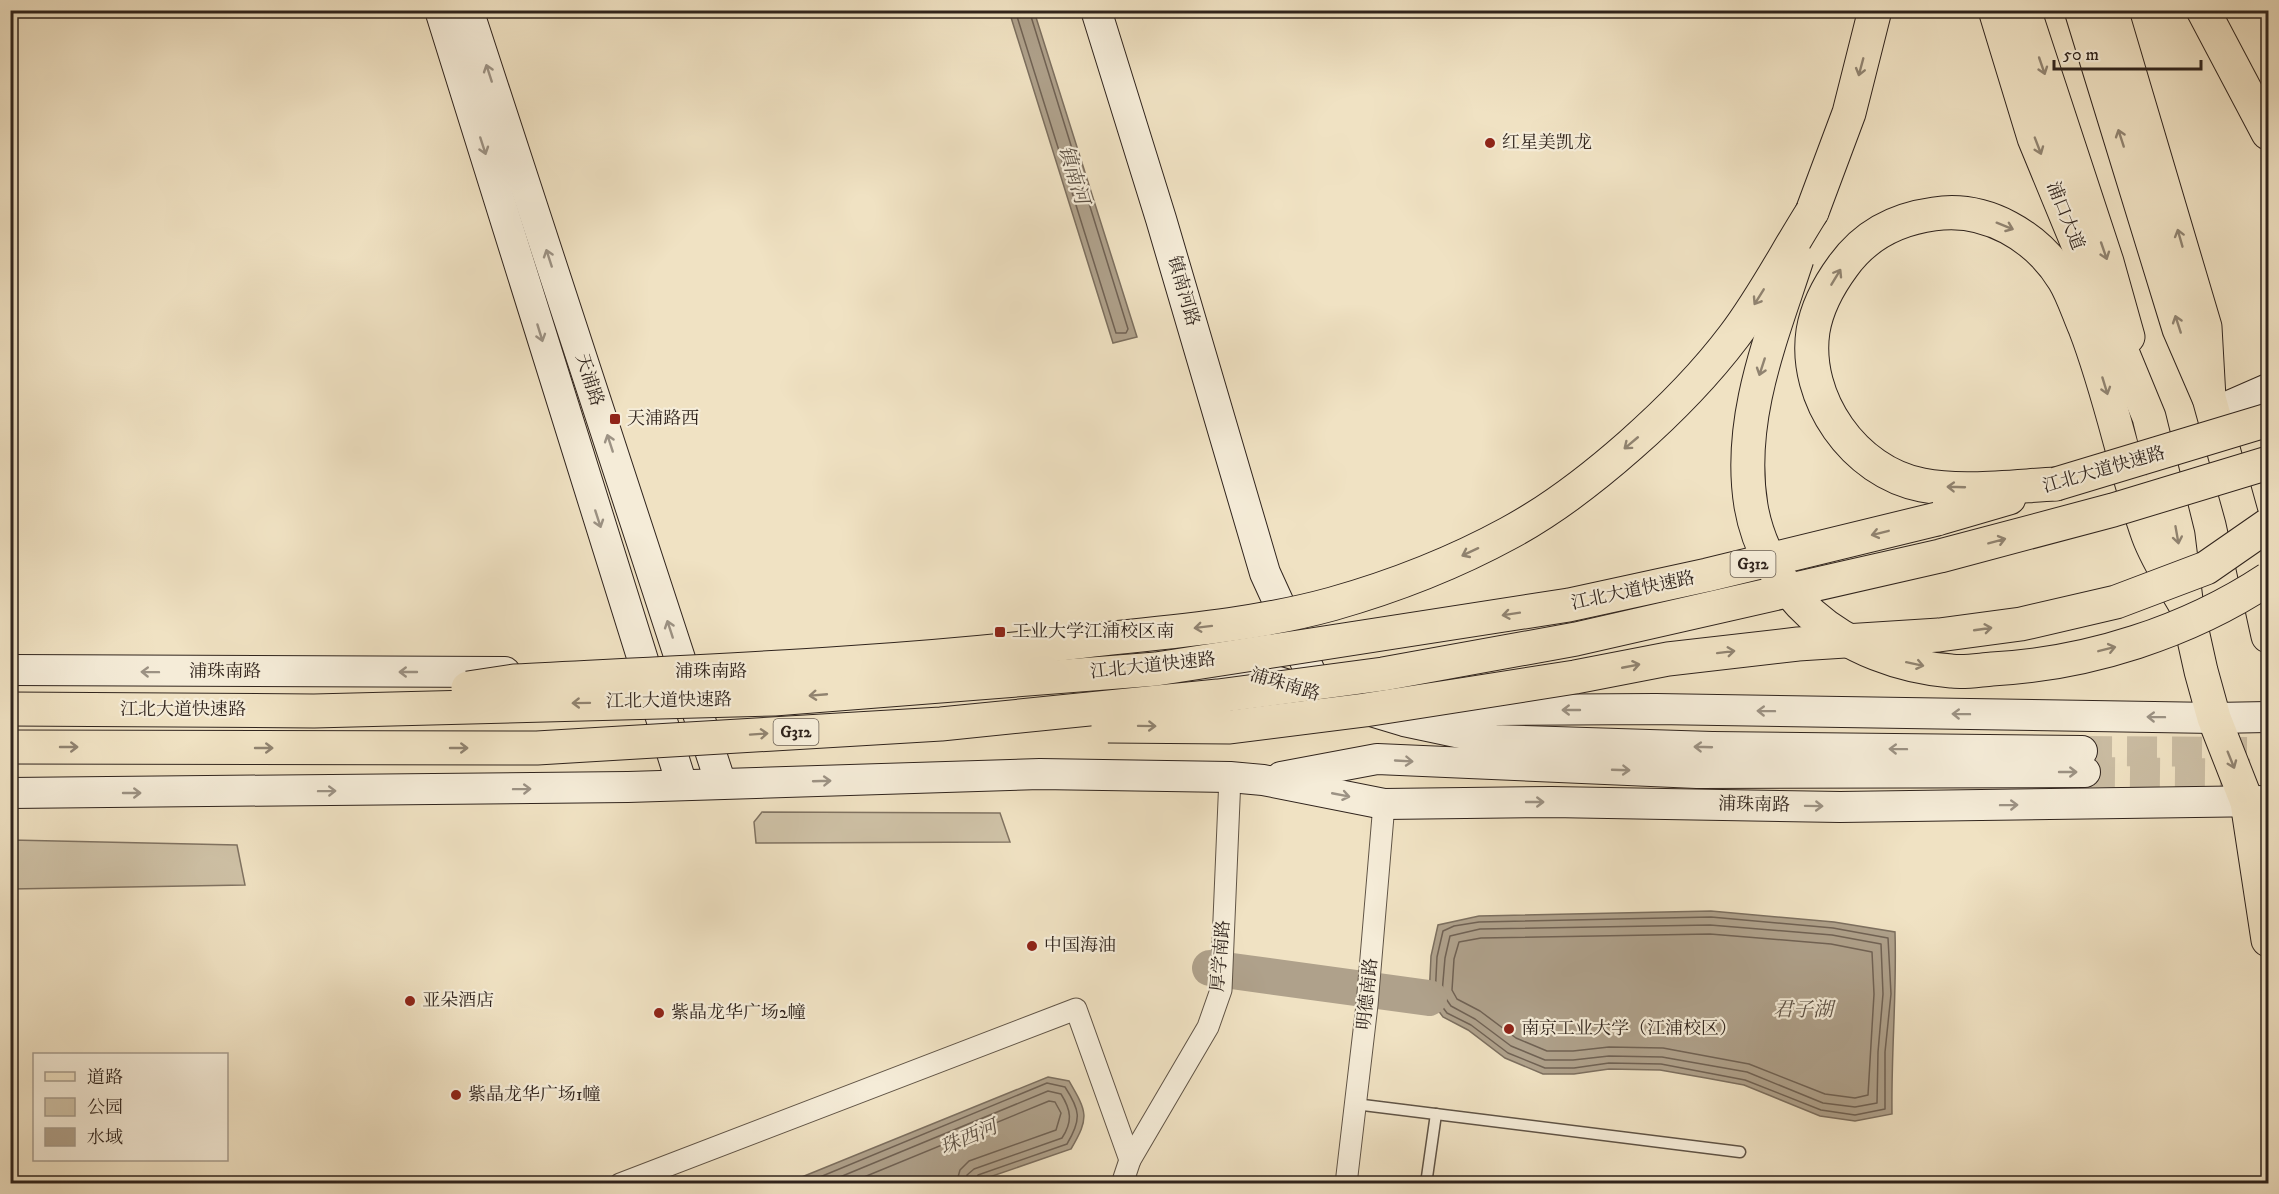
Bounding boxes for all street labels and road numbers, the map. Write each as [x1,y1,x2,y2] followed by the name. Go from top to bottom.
[2041,179,2089,253] street label: 浦口大道
[1163,253,1203,329] street label: 镇南河路
[570,351,608,409] street label: 天浦路
[2040,442,2168,498] street label: 江北大道快速路
[1730,551,1776,577] road number: G312
[1569,567,1697,615] street label: 江北大道快速路
[1089,648,1217,684] street label: 江北大道快速路
[189,661,261,683] street label: 浦珠南路
[675,661,747,683] street label: 浦珠南路
[1247,664,1323,706] street label: 浦珠南路
[606,689,732,713] street label: 江北大道快速路
[120,699,246,721] street label: 江北大道快速路
[774,719,818,745] road number: G312
[1718,793,1790,817] street label: 浦珠南路
[1207,919,1235,993] street label: 厚学南路
[1353,957,1383,1031] street label: 明德南路

